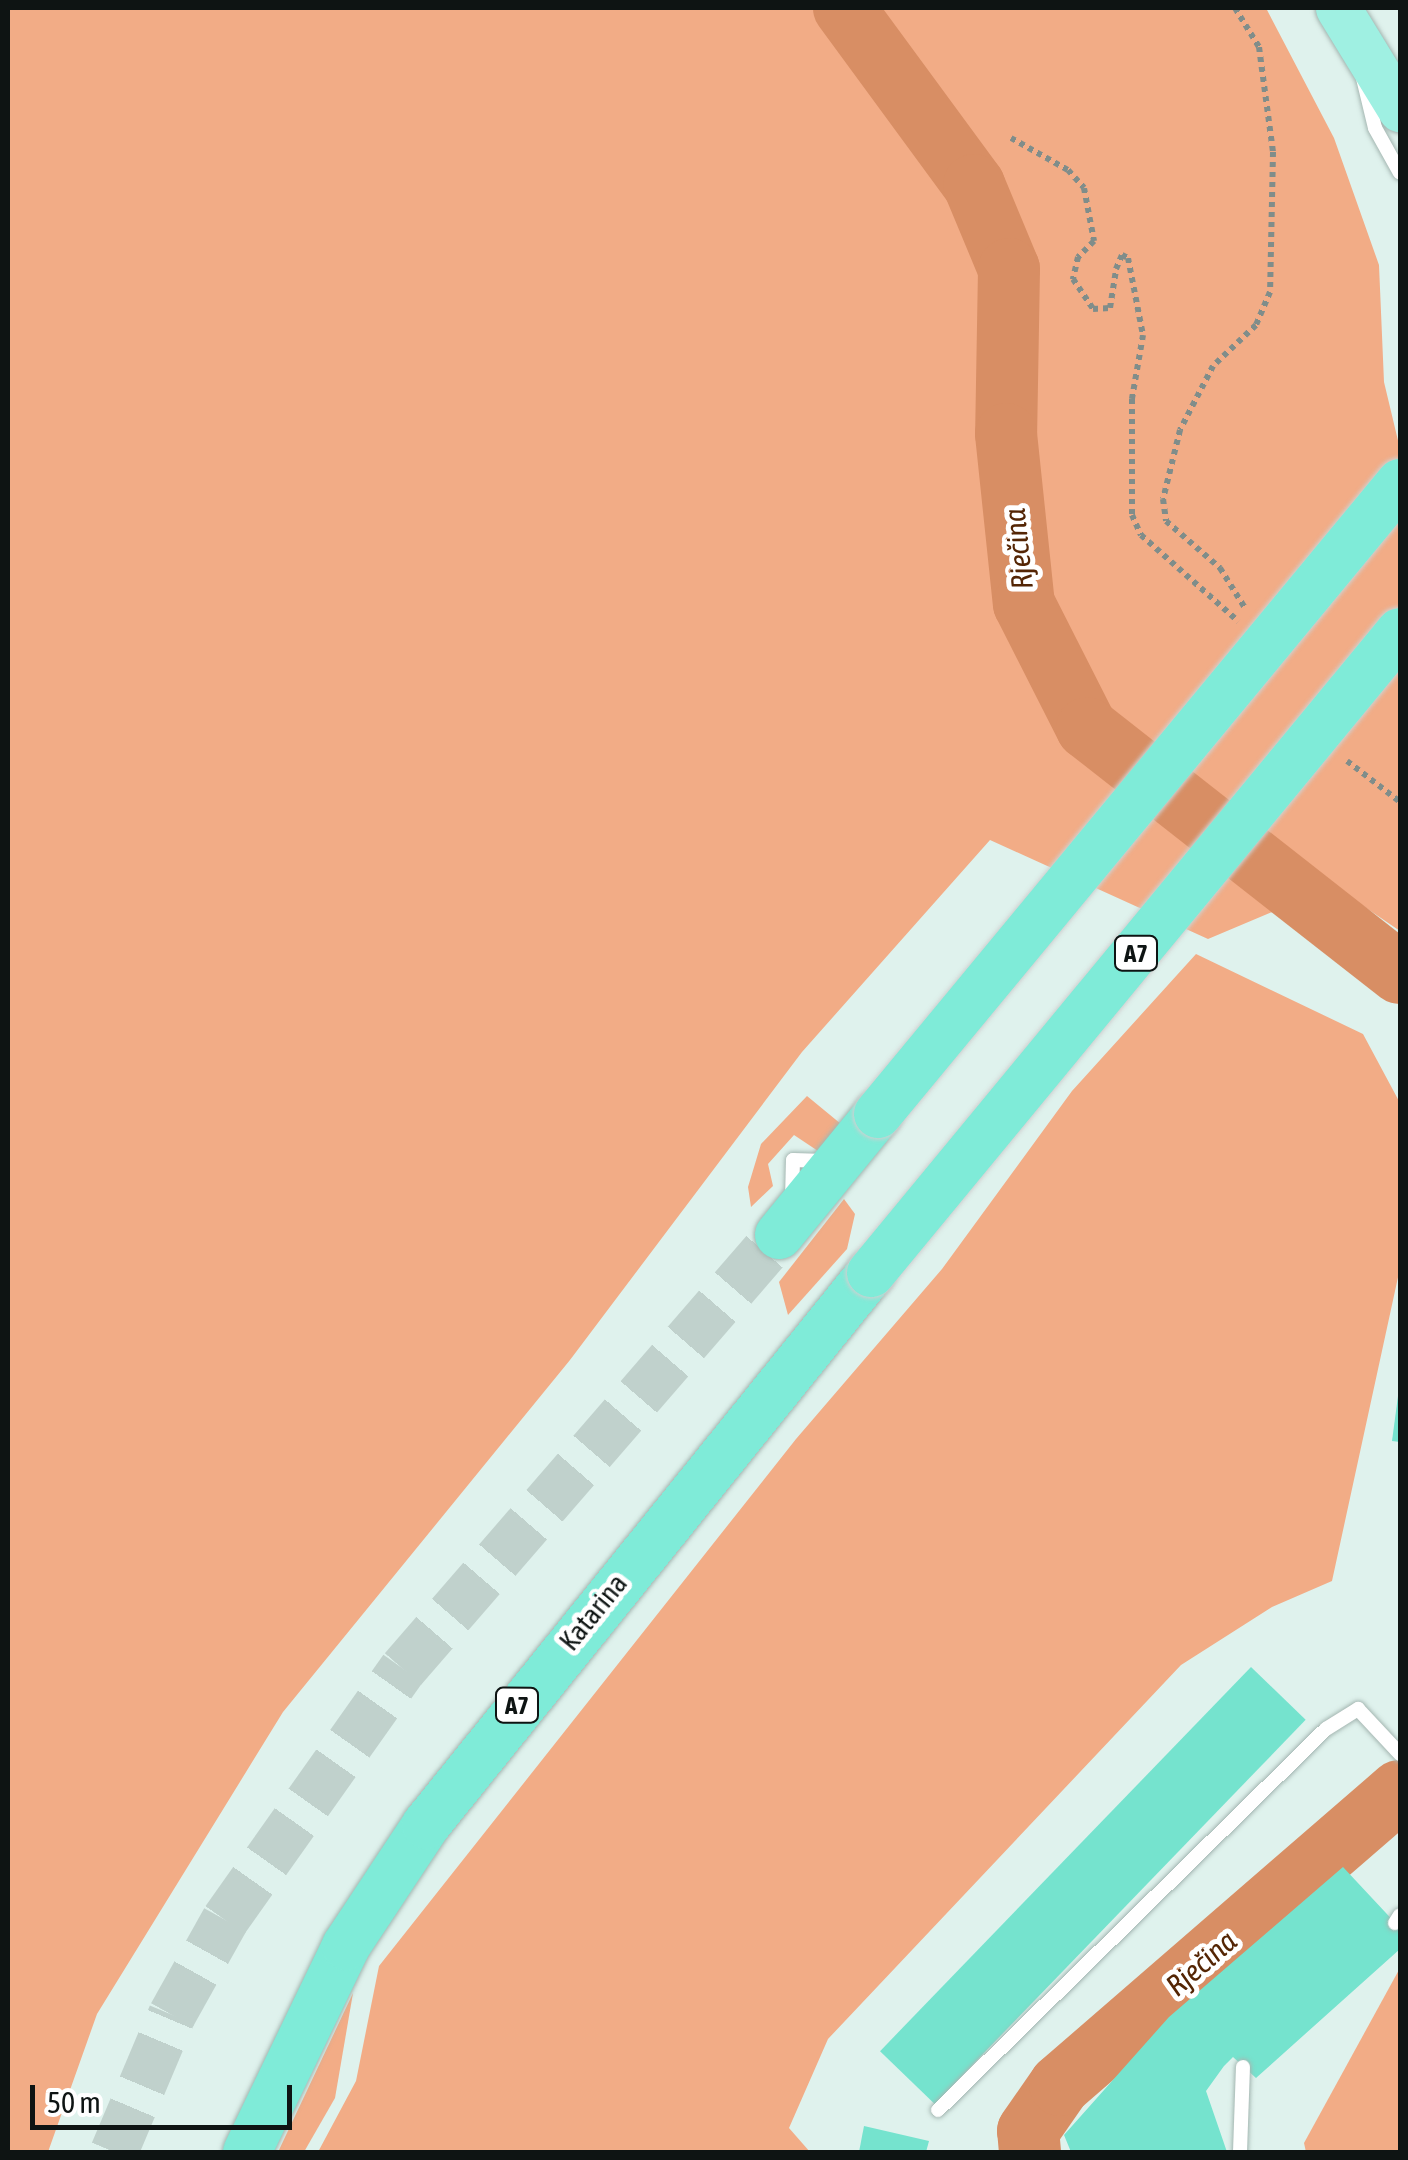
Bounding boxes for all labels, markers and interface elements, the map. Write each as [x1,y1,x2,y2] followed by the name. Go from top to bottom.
[996,507,1040,591] water label: Rječina
[1114,933,1158,973] road number: A7
[552,1567,634,1657] street label: Katarina
[494,1685,540,1725] road number: A7
[1158,1923,1244,2003] water label: Rječina
[35,2065,298,2127] scale bar
[47,2085,101,2119] text: 50 m

